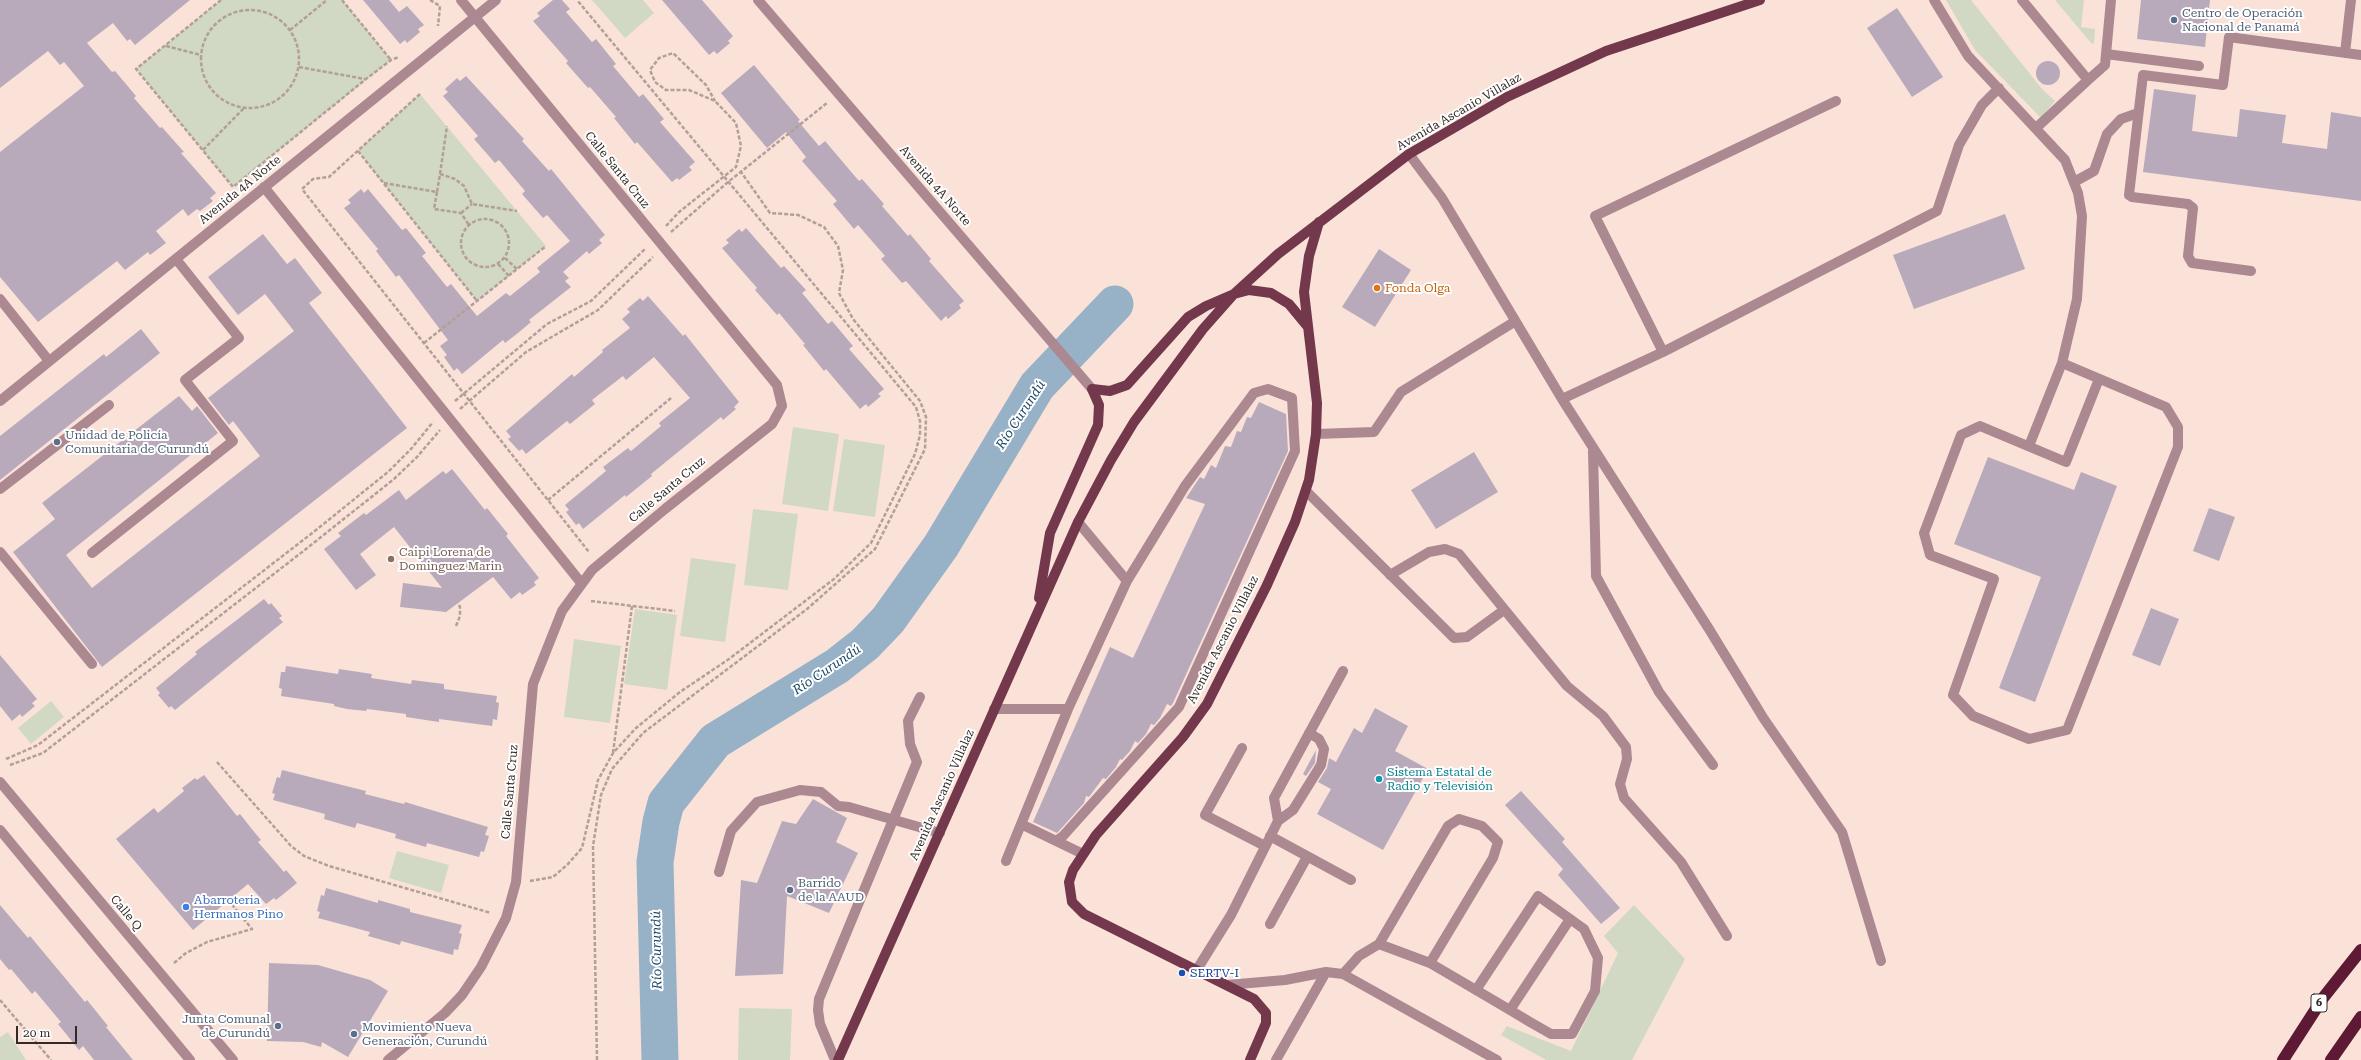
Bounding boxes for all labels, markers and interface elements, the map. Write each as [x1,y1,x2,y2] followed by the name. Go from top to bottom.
[2182,6,2303,34] place label: Centro de Operación Nacional de Panamá
[2169,15,2179,25] marker: Centro de Operación Nacional de Panamá
[1394,70,1524,154] street label: Avenida Ascanio Villalaz
[582,129,652,211] street label: Calle Santa Cruz
[896,143,974,229] street label: Avenida 4A Norte
[196,153,284,227] street label: Avenida 4A Norte
[1385,281,1450,295] place label: Fonda Olga
[1372,283,1382,293] marker: Fonda Olga
[993,378,1049,452] water label: Río Curundú
[65,428,209,456] place label: Unidad de Policía Comunitaria de Curundú
[52,437,62,447] marker: Unidad de Policía Comunitaria de Curundú
[626,454,708,526] street label: Calle Santa Cruz
[399,545,502,573] place label: Caipi Lorena de Dominguez Marin
[386,554,396,564] marker: Caipi Lorena de Dominguez Marin
[1184,574,1262,706] street label: Avenida Ascanio Villalaz
[790,642,864,698] water label: Río Curundú
[907,727,977,863] street label: Avenida Ascanio Villalaz
[499,744,521,840] street label: Calle Santa Cruz
[1387,765,1493,793] place label: Sistema Estatal de Radio y Televisión
[1374,774,1384,784] marker: Sistema Estatal de Radio y Televisión
[798,876,864,904] place label: Barrido de la AAUD
[785,885,795,895] marker: Barrido de la AAUD
[107,892,145,934] street label: Calle Q
[194,893,283,921] place label: Abarroteria Hermanos Pino
[181,902,191,912] marker: Abarroteria Hermanos Pino
[649,911,665,989] water label: Río Curundú
[1190,966,1239,980] place label: SERTV-I
[1177,968,1187,978] marker: SERTV-I
[2311,994,2327,1012] road number: 6
[182,1012,270,1040] place label: Junta Comunal de Curundú
[18,1018,79,1044] scale bar
[362,1020,487,1048] place label: Movimiento Nueva Generación, Curundú
[273,1021,283,1031] marker: Junta Comunal de Curundú
[23,1026,50,1040] text: 20 m
[349,1029,359,1039] marker: Movimiento Nueva Generación, Curundú

